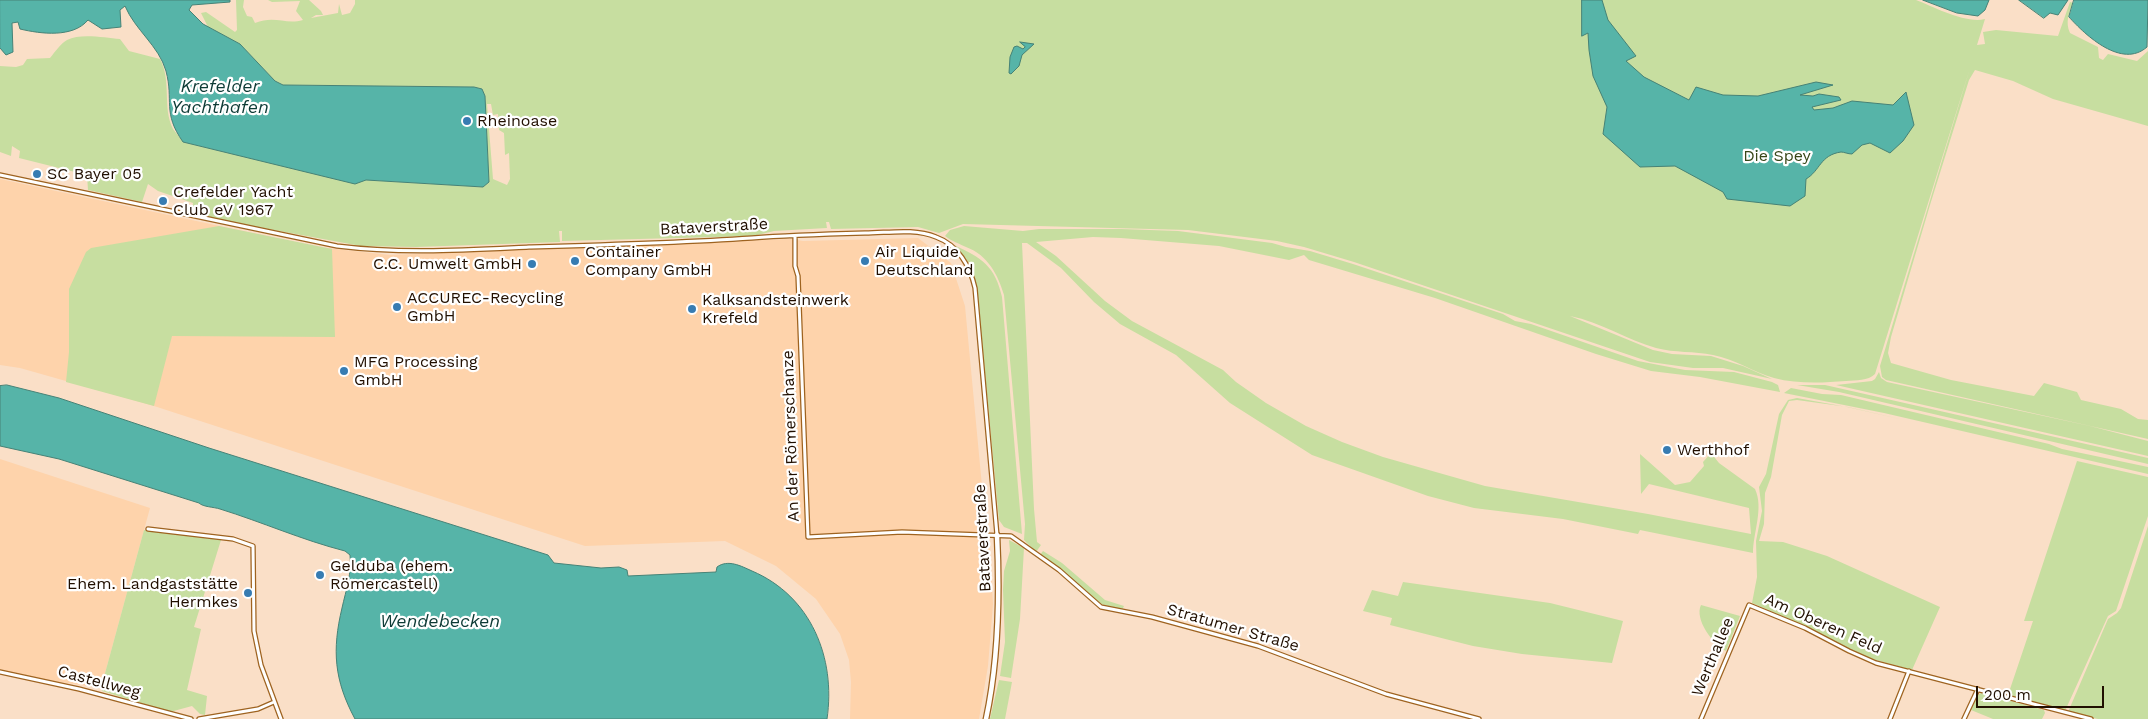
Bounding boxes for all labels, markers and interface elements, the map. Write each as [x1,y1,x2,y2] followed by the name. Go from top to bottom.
[171,76,269,118] water label: Krefelder Yachthafen
[477,111,557,131] place label: Rheinoase
[461,115,473,127] marker: Rheinoase
[1743,146,1811,166] park label: Die Spey
[47,164,141,184] place label: SC Bayer 05
[31,168,43,180] marker: SC Bayer 05
[173,182,293,220] place label: Crefelder Yacht Club eV 1967
[157,195,169,207] marker: Crefelder Yacht Club eV 1967
[660,215,768,239] street label: Bataverstraße
[585,242,712,280] place label: Container Company GmbH
[875,242,974,280] place label: Air Liquide Deutschland
[373,254,522,274] place label: C.C. Umwelt GmbH
[569,255,581,267] marker: Container Company GmbH
[859,255,871,267] marker: Air Liquide Deutschland
[526,258,538,270] marker: C.C. Umwelt GmbH
[407,288,563,326] place label: ACCUREC-Recycling GmbH
[702,290,849,328] place label: Kalksandsteinwerk Krefeld
[391,301,403,313] marker: ACCUREC-Recycling GmbH
[686,303,698,315] marker: Kalksandsteinwerk Krefeld
[778,350,804,522] street label: An der Römerschanze
[354,352,478,390] place label: MFG Processing GmbH
[338,365,350,377] marker: MFG Processing GmbH
[1677,440,1749,460] place label: Werthhof
[1661,444,1673,456] marker: Werthhof
[971,484,995,592] street label: Bataverstraße
[330,556,453,594] place label: Gelduba (ehem. Römercastell)
[314,569,326,581] marker: Gelduba (ehem. Römercastell)
[67,574,238,612] place label: Ehem. Landgaststätte Hermkes
[242,587,254,599] marker: Ehem. Landgaststätte Hermkes
[1761,590,1885,658] street label: Am Oberen Feld
[1165,600,1301,656] street label: Stratumer Straße
[380,611,500,633] water label: Wendebecken
[1688,615,1738,699] street label: Werthallee
[56,662,142,702] street label: Castellweg
[1978,676,2106,708] scale bar
[1984,686,2031,704] text: 200 m

